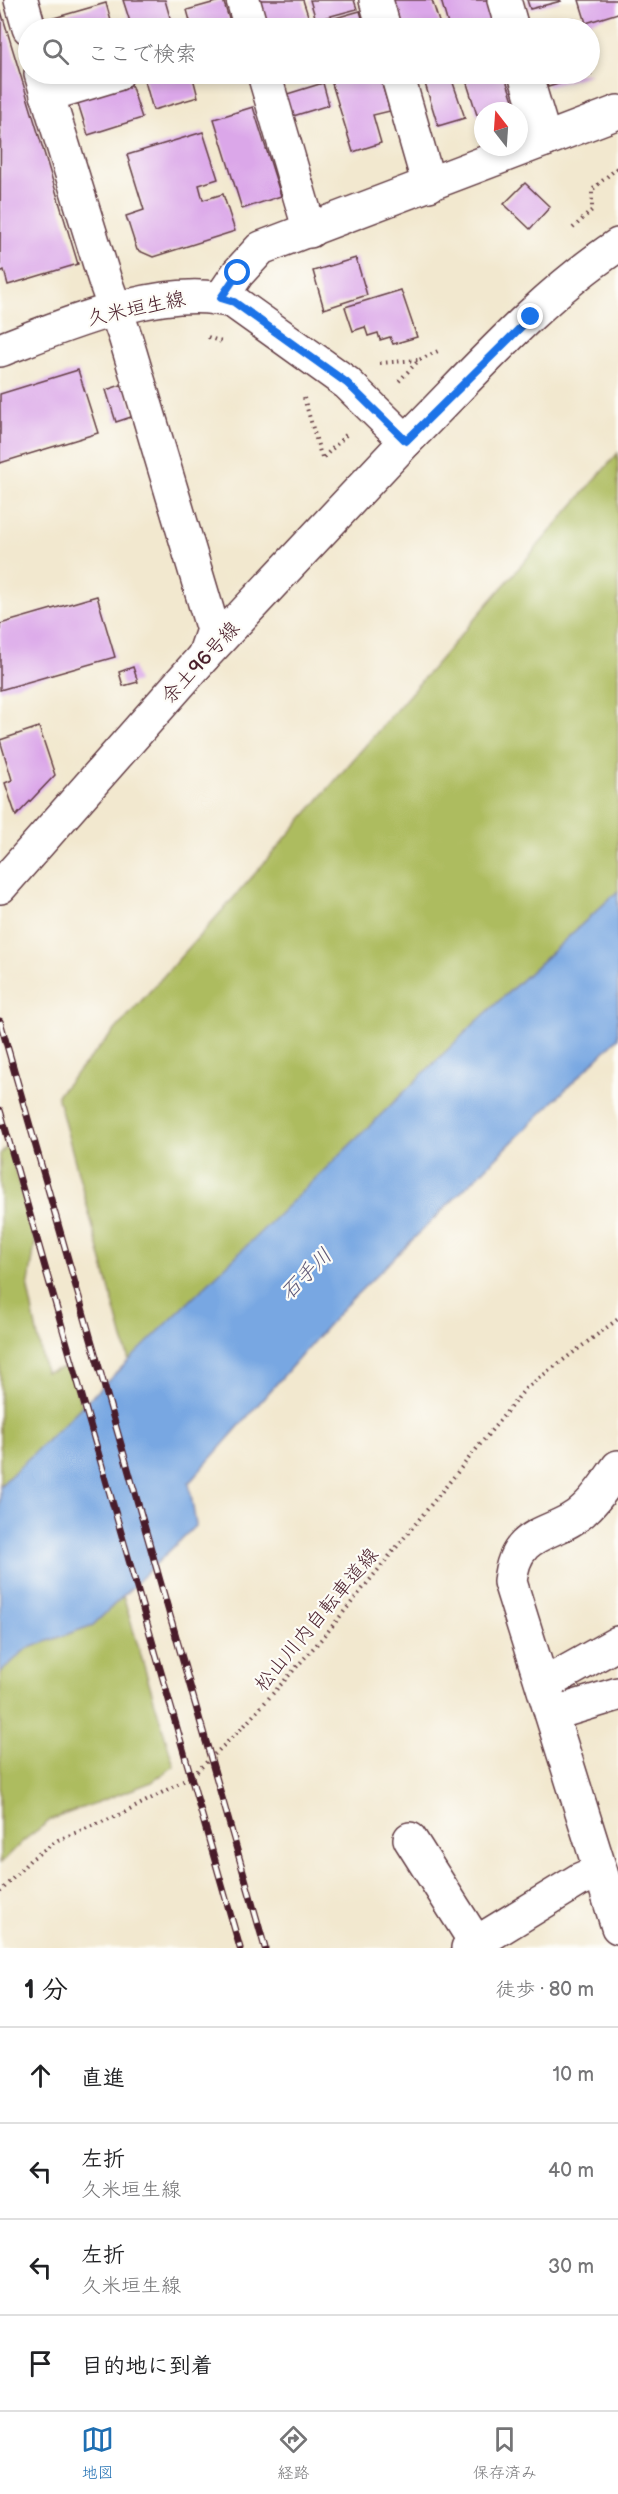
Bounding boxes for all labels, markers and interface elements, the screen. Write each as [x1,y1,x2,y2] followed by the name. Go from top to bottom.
[18,18,600,84] search box
[39,35,72,68] icon: search
[87,41,197,68] text: ここで検索
[474,102,528,156] north arrow
[224,259,250,285] route start
[85,287,188,331] street label: 久米垣生線
[517,303,543,329] route end
[157,617,245,709] street label: 余土96号線
[275,1243,337,1305] water label: 石手川
[250,1543,384,1696] street label: 松山川内自転車道線
[24,1975,68,2006] text: 1 分
[496,1978,594,2002] text: 徒歩 · 80 m
[24,2059,57,2092] icon: ahead
[553,2063,594,2087] text: 10 m
[81,2065,125,2092] text: 直進
[81,2146,125,2173] text: 左折
[24,2155,57,2188] icon: left
[548,2159,594,2183] text: 40 m
[81,2178,181,2202] text: 久米垣生線
[81,2242,125,2269] text: 左折
[24,2251,57,2284] icon: left
[548,2255,594,2279] text: 30 m
[81,2274,181,2298] text: 久米垣生線
[24,2347,57,2380] icon: arrive
[81,2353,213,2380] text: 目的地に到着
[81,2423,114,2483] tab: 地図
[277,2423,310,2483] tab: 経路
[473,2423,537,2483] tab: 保存済み

